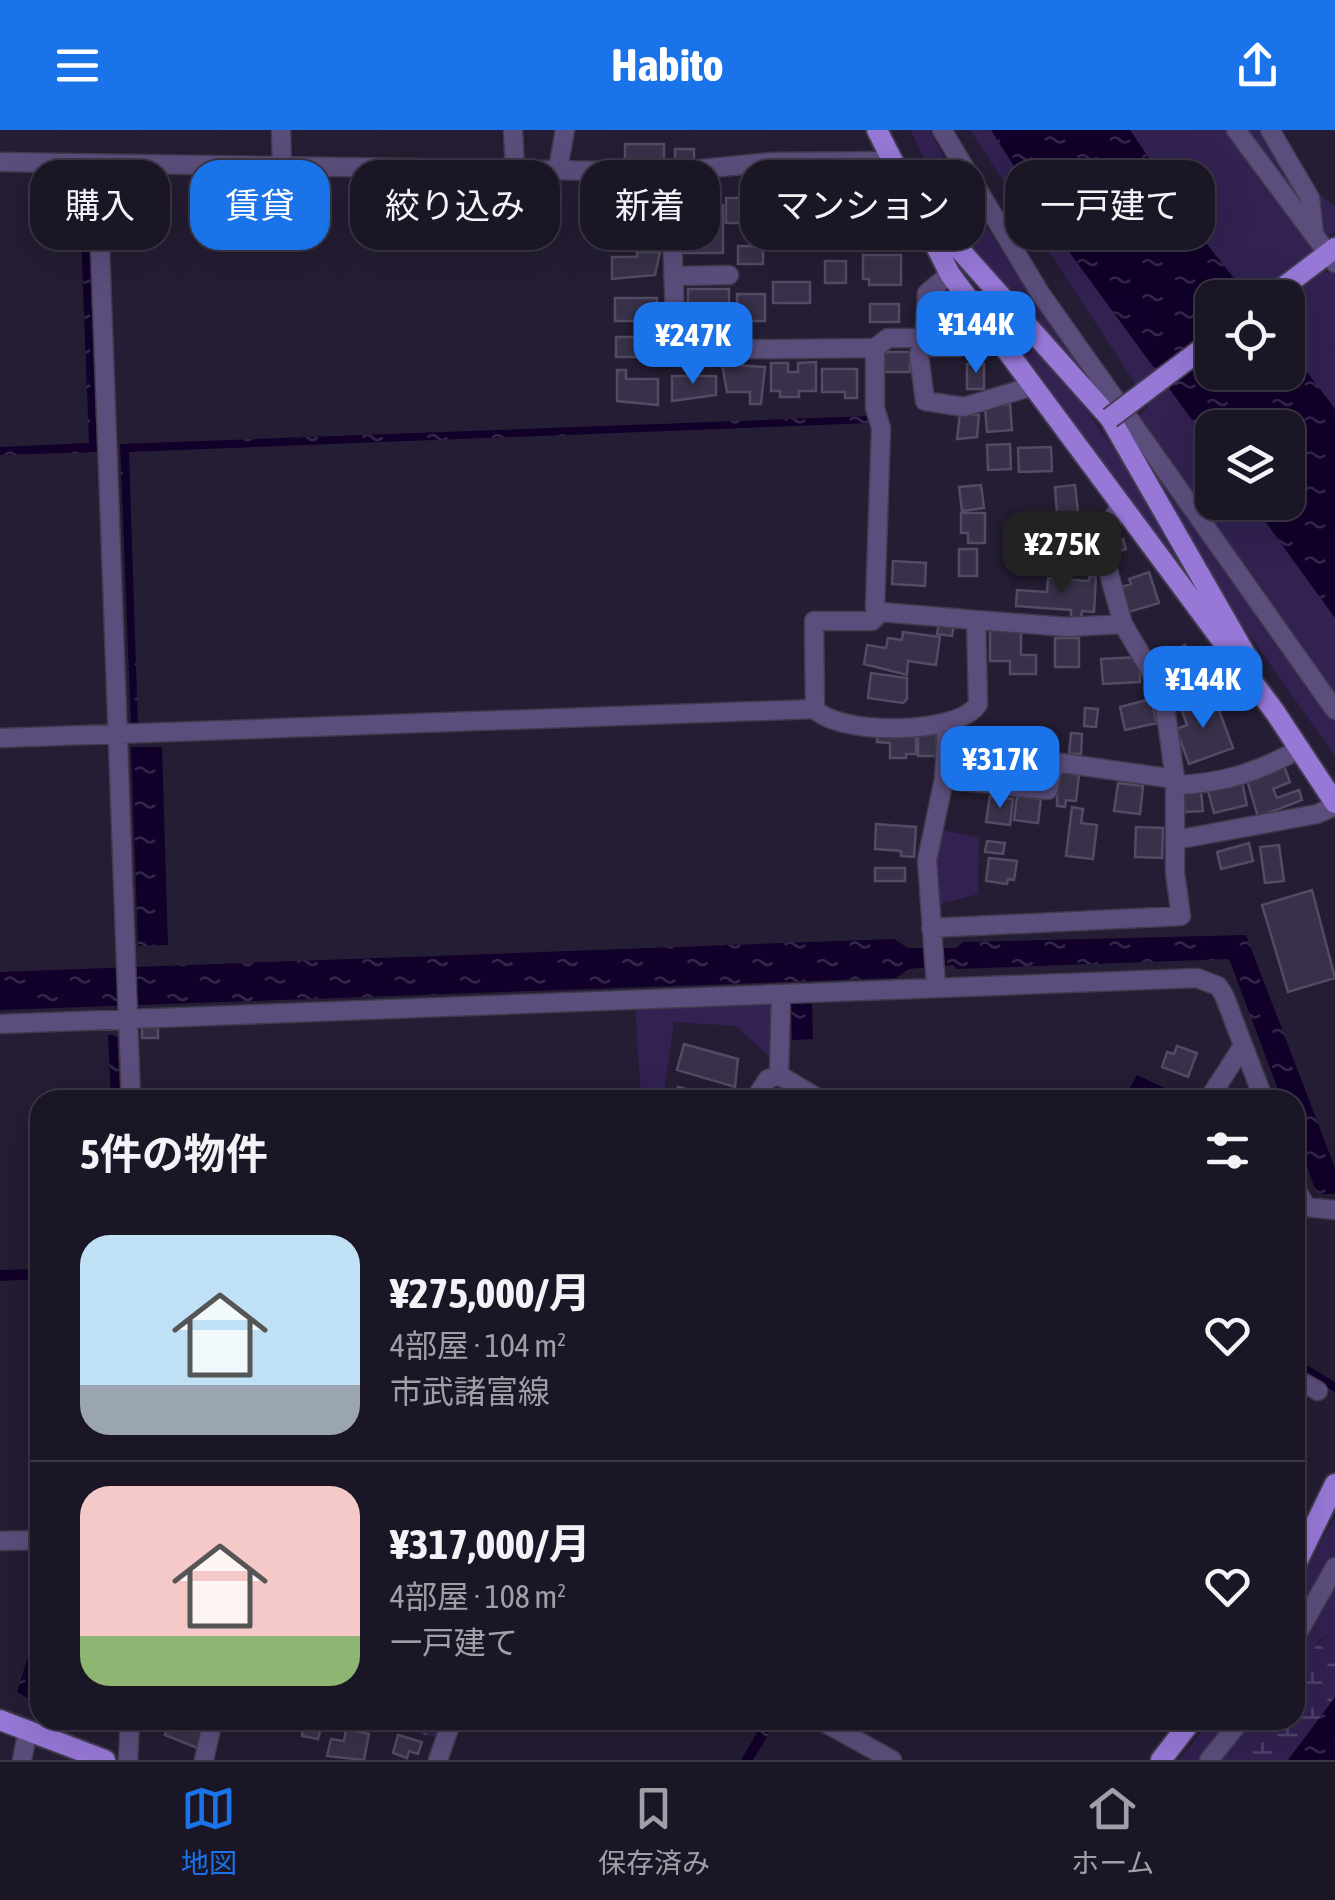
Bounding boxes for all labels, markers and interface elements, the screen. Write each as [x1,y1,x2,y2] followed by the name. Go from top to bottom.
[50,38,105,93] icon: menu
[1230,38,1285,93] icon: share
[611,39,724,91] text: Habito
[30,160,170,250] chip: 購入
[190,160,330,250] chip: 賃貸
[350,160,560,250] chip: 絞り込み
[580,160,720,250] chip: 新着
[740,160,985,250] chip: マンション
[1005,160,1215,250] chip: 一戸建て
[1195,280,1305,520] map controls
[1195,280,1305,390] button: locate
[906,291,1046,376] pin: ¥144K
[623,302,763,387] pin: ¥247K
[938,305,1014,342] text: ¥144K
[655,316,731,353] text: ¥247K
[1195,410,1305,520] button: layers
[992,511,1132,596] pin: ¥275K
[1024,525,1100,562] text: ¥275K
[1133,646,1273,731] pin: ¥144K
[1165,660,1241,697] text: ¥144K
[930,726,1070,811] pin: ¥317K
[962,740,1038,777] text: ¥317K
[1200,1123,1255,1178] icon: filters
[80,1130,268,1178] text: 5件の物件
[390,1269,591,1317] text: ¥275,000/月
[160,1275,280,1395] icon: home
[1200,1308,1255,1363] icon: heart
[390,1327,566,1364] text: 4部屋 · 104 m²
[390,1373,550,1410] text: 市武諸富線
[390,1520,591,1568] text: ¥317,000/月
[160,1526,280,1646] icon: home
[1200,1559,1255,1614] icon: heart
[390,1578,566,1615] text: 4部屋 · 108 m²
[390,1624,518,1661] text: 一戸建て
[181,1781,237,1881] tab: 地図
[598,1781,710,1881] tab: 保存済み
[1071,1781,1154,1881] tab: ホーム

